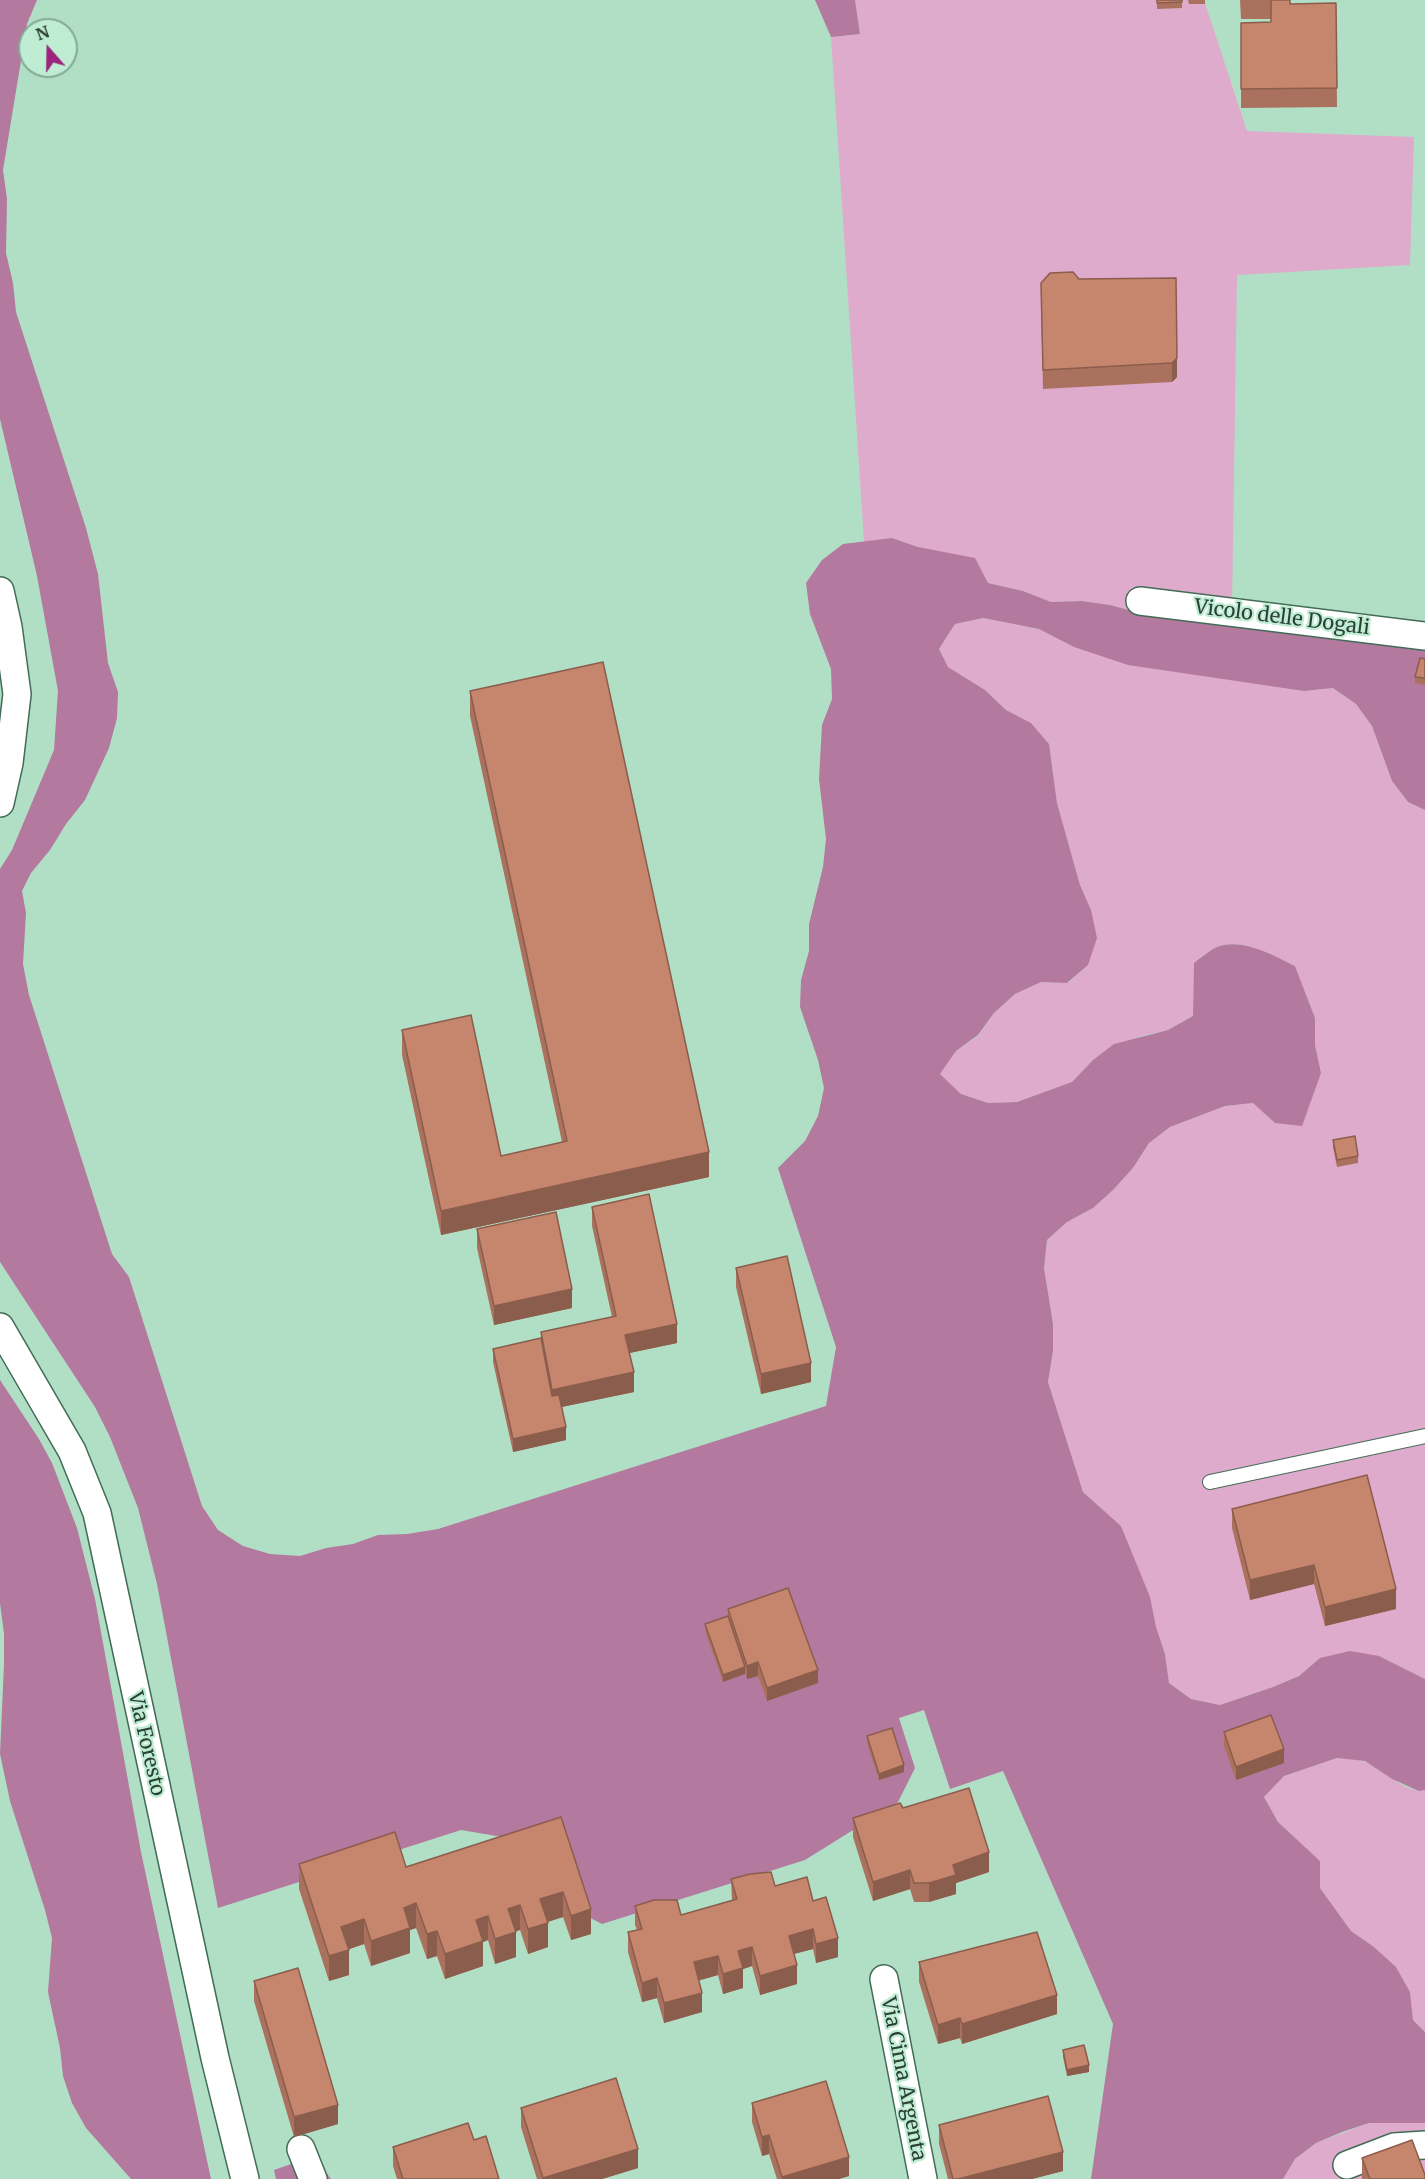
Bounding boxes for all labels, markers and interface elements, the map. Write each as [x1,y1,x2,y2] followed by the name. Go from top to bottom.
[18,18,78,78] north arrow
[33,21,52,45] text: N
[1193,595,1371,641] street label: Vicolo delle Dogali
[122,1690,170,1798] street label: Via Foresto
[875,1995,931,2163] street label: Via Cima Argenta

